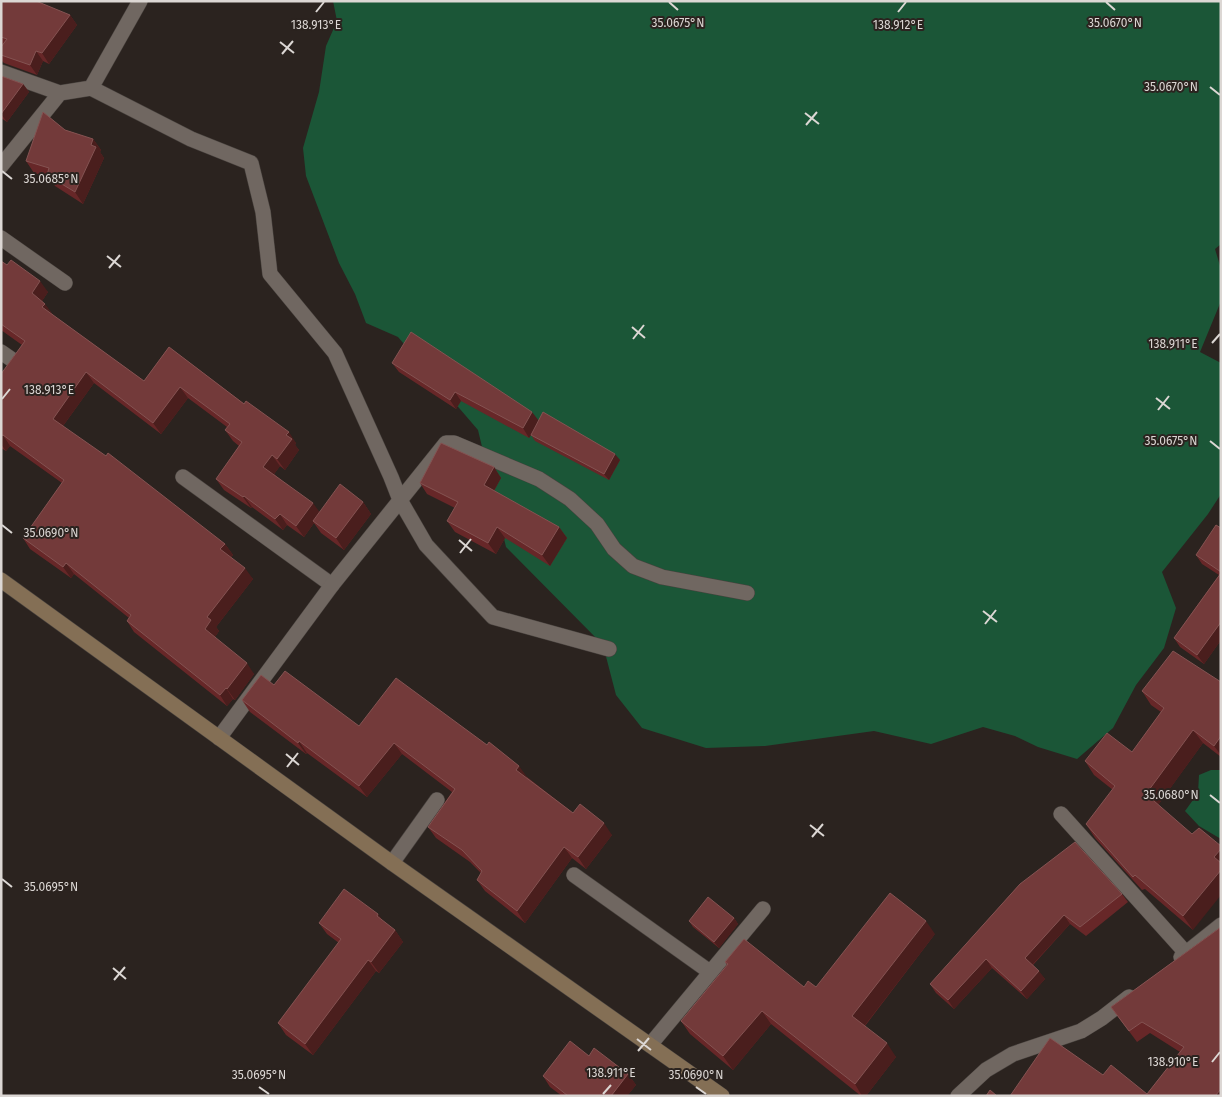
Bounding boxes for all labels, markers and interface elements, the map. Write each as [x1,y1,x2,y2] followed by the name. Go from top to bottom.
[651,16,705,30] text: 35.0675°N
[1088,16,1142,30] text: 35.0670°N
[291,18,341,32] text: 138.913°E
[873,18,923,32] text: 138.912°E
[1144,80,1198,94] text: 35.0670°N
[24,172,78,186] text: 35.0685°N
[1148,337,1198,351] text: 138.911°E
[24,383,74,397] text: 138.913°E
[1144,434,1198,448] text: 35.0675°N
[23,526,79,540] text: 35.0690°N
[1143,788,1199,802] text: 35.0680°N
[24,880,78,894] text: 35.0695°N
[1147,1055,1199,1069] text: 138.910°E
[586,1066,636,1080] text: 138.911°E
[232,1068,286,1082] text: 35.0695°N
[668,1068,724,1082] text: 35.0690°N

